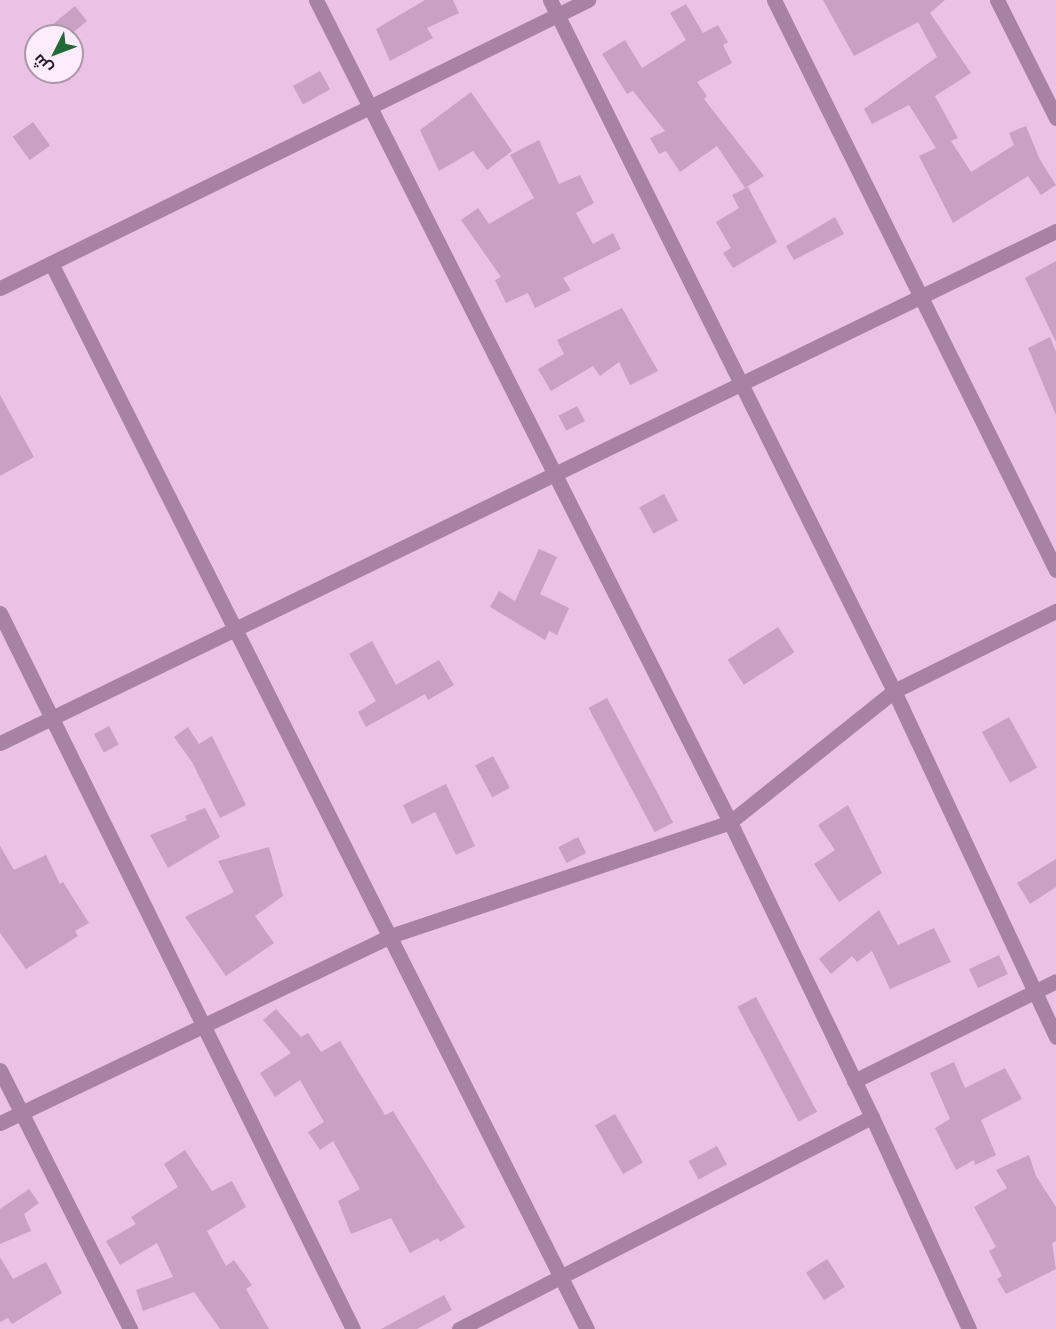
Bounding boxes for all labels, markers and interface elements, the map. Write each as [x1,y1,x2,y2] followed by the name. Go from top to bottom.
[24,24,84,84] north arrow
[27,50,57,80] text: ش

